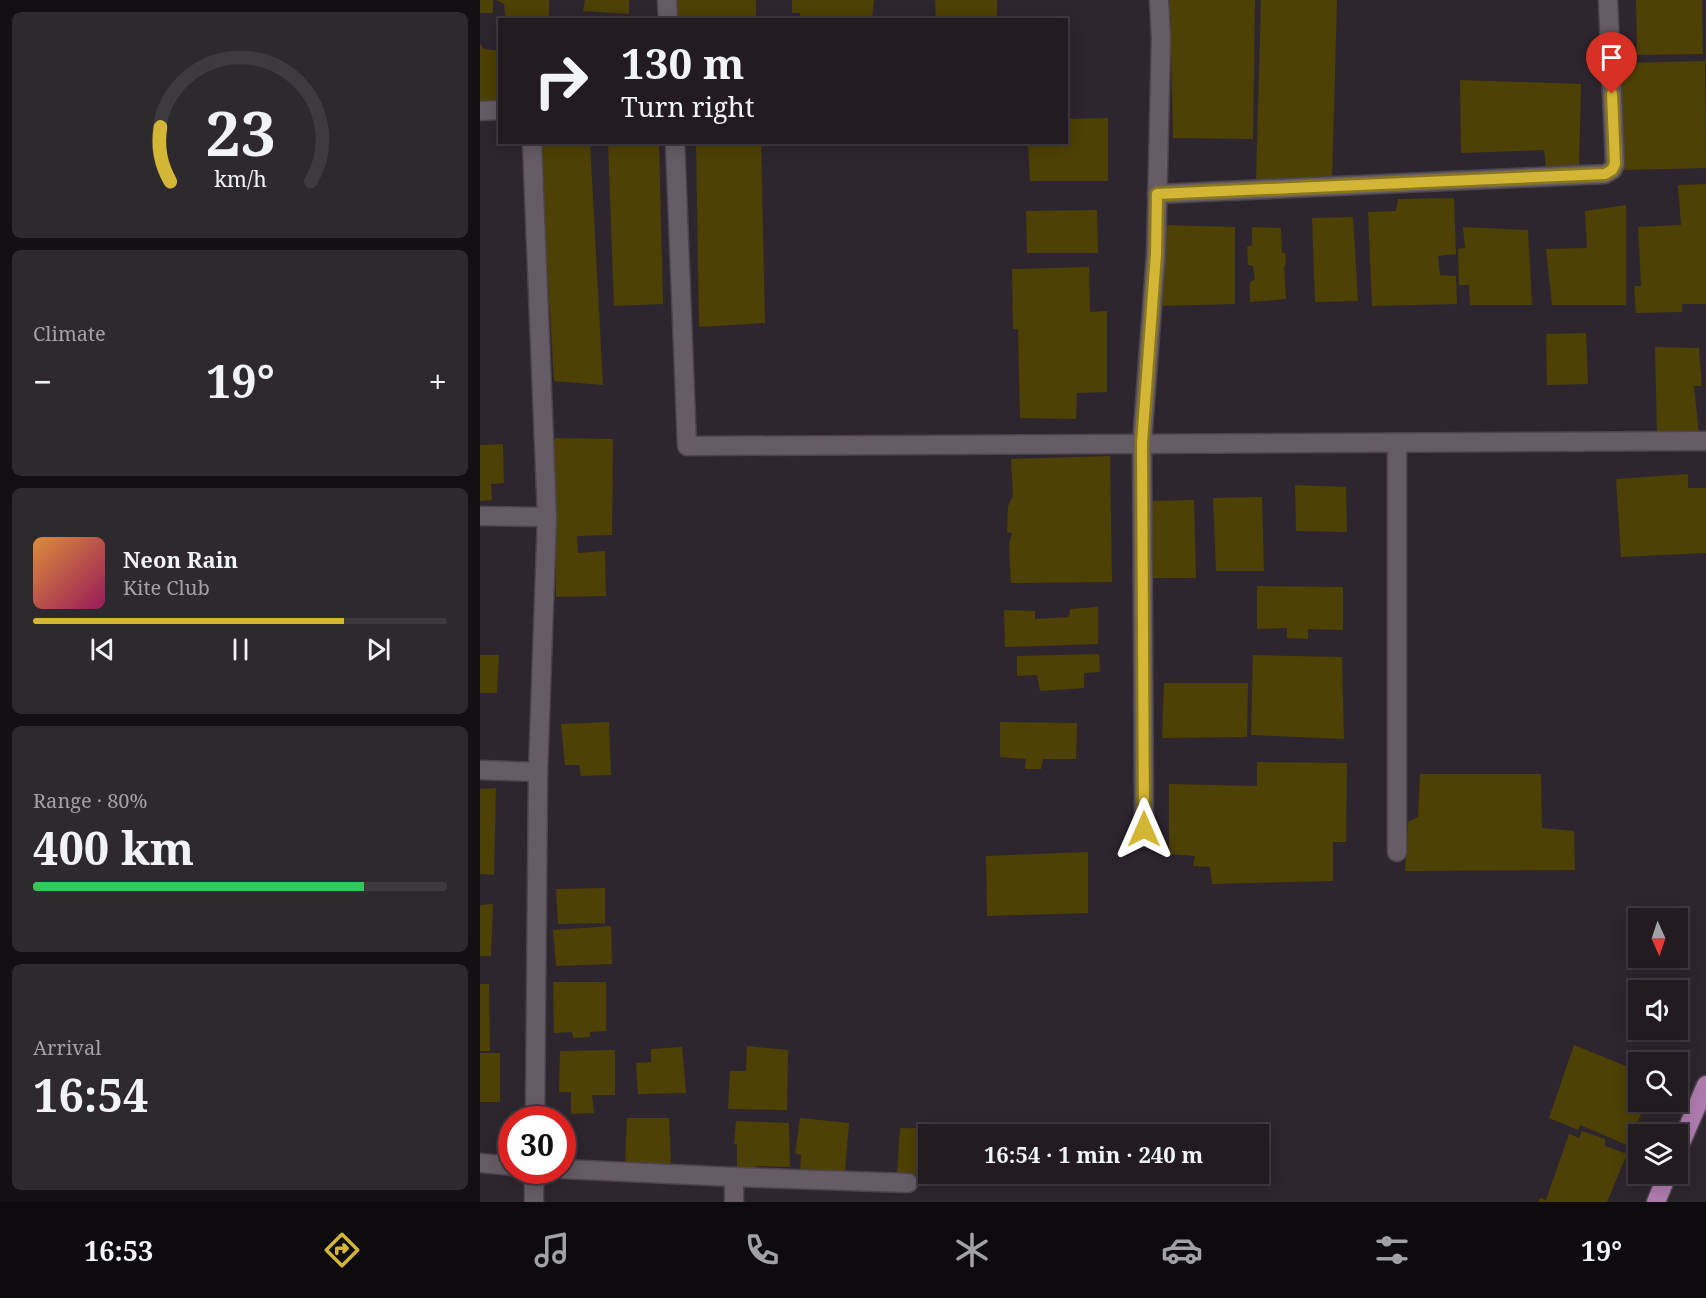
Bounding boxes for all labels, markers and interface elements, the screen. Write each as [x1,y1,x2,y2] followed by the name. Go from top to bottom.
[1586,32,1637,94] pin
[621,34,745,91] text: 130 m
[1595,41,1628,74] icon: arrive
[522,42,600,120] icon: right
[621,88,754,125] text: Turn right
[205,89,275,174] text: 23
[214,164,267,193] text: km/h
[33,320,106,347] text: Climate
[206,350,275,411] text: 19°
[33,359,52,404] text: −
[429,359,447,404] text: +
[123,544,238,574] text: Neon Rain
[123,574,210,601] text: Kite Club
[86,633,119,666] icon: previous
[224,633,257,666] icon: pause
[362,633,395,666] icon: next
[33,787,147,814] text: Range · 80%
[1112,797,1176,861] position arrow
[33,817,194,878] text: 400 km
[1628,908,1688,968] north arrow
[1628,908,1688,1184] map controls
[1628,980,1688,1040] button: sound
[33,1034,101,1061] text: Arrival
[1628,1052,1688,1112] button: search
[33,1064,148,1125] text: 16:54
[498,1106,576,1184] speed limit sign: 30
[1628,1124,1688,1184] button: layers
[984,1139,1203,1169] text: 16:54 · 1 min · 240 m
[321,1229,363,1271] icon: directions
[531,1229,573,1271] icon: music
[741,1229,783,1271] icon: phone
[951,1229,993,1271] icon: climate
[1161,1229,1203,1271] icon: car
[1371,1229,1413,1271] icon: filters
[84,1232,153,1269] text: 16:53
[1581,1232,1622,1269] text: 19°

